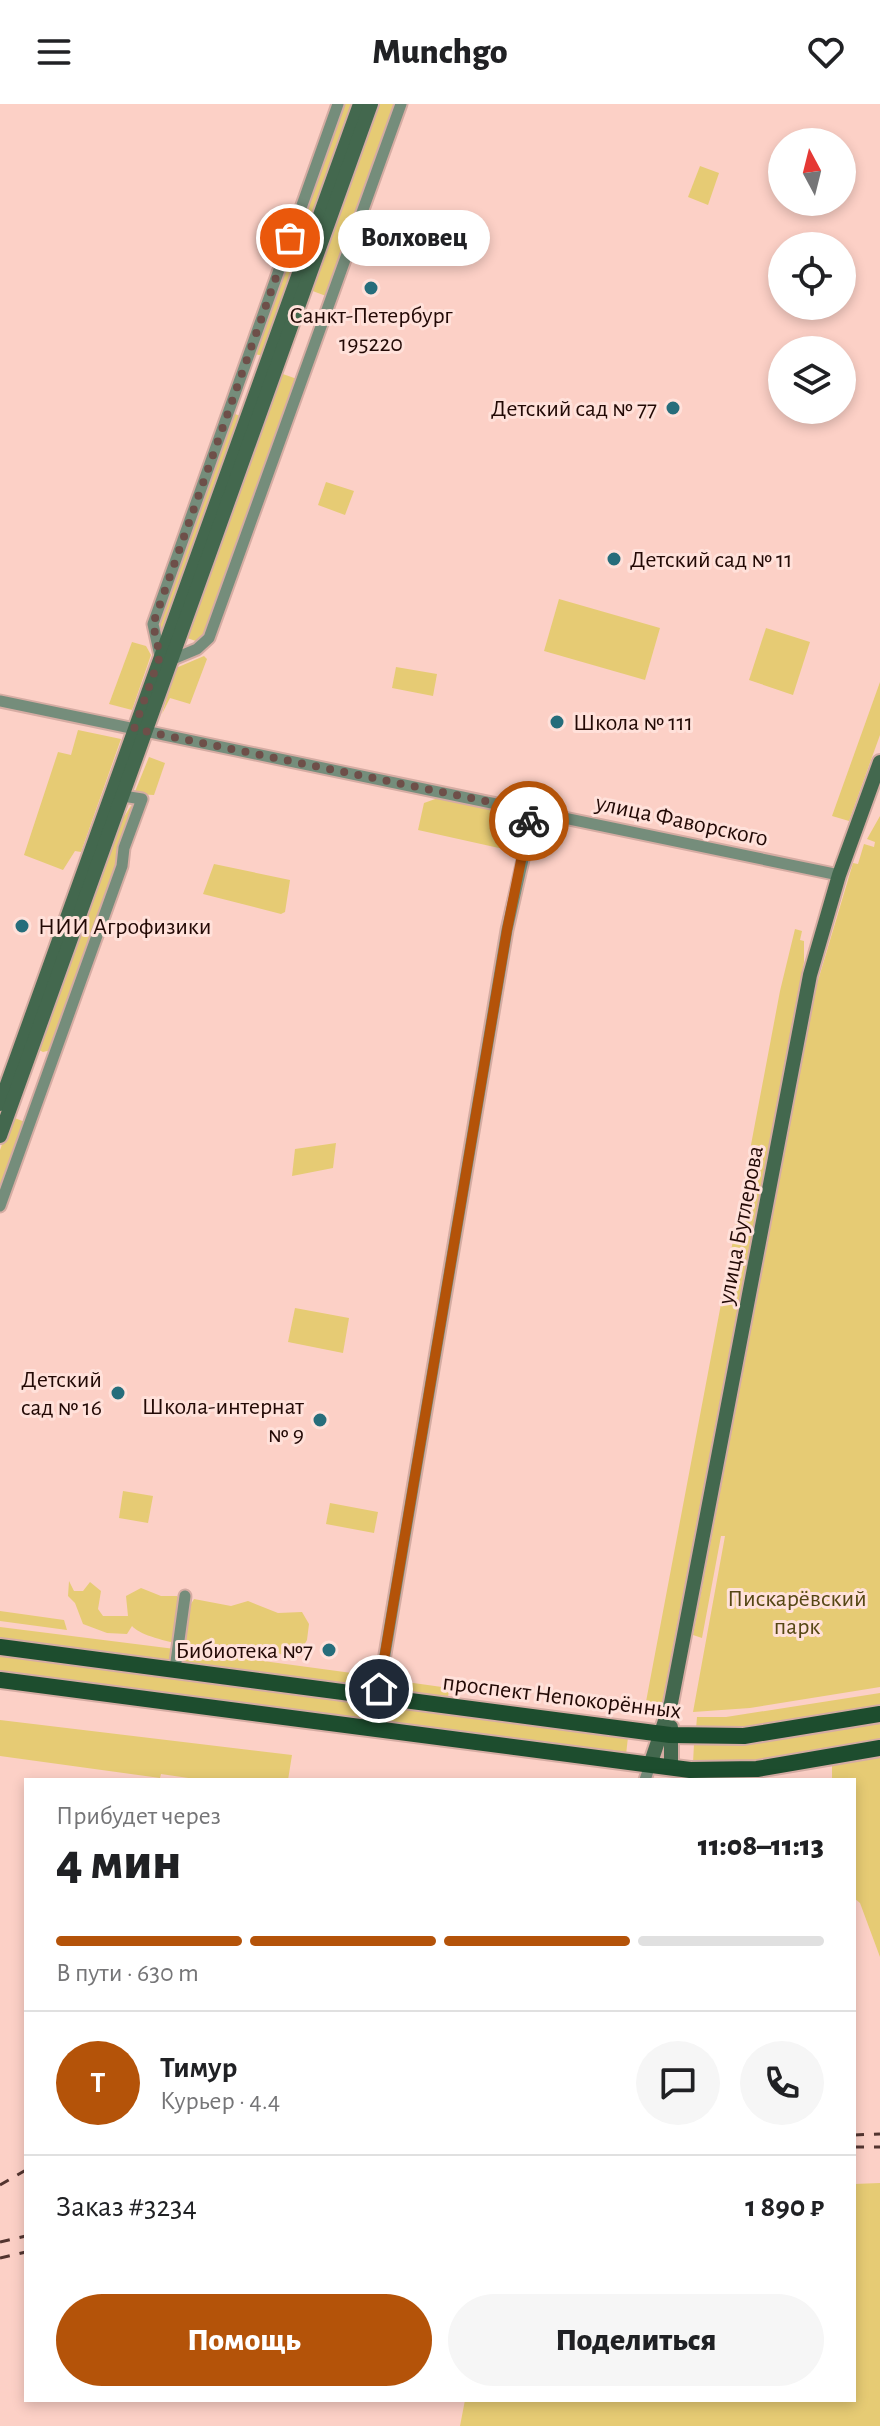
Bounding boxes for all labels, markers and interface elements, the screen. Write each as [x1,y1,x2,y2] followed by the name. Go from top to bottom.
[32,30,76,74] icon: menu
[804,30,848,74] icon: heart
[372,34,508,70] text: Munchgo
[768,128,856,216] north arrow
[768,128,856,424] map controls
[256,204,324,272] pin
[338,210,490,266] callout: Волховец
[268,216,312,260] icon: bag
[361,225,467,251] text: Волховец
[768,232,856,320] button: locate
[362,279,380,297] marker: Санкт-Петербург 195220
[289,304,453,356] place label: Санкт-Петербург 195220
[768,336,856,424] button: layers
[491,397,657,421] place label: Детский сад № 77
[664,399,682,417] marker: Детский сад № 77
[630,548,793,572] place label: Детский сад № 11
[605,550,623,568] marker: Детский сад № 11
[573,711,693,735] place label: Школа № 111
[548,713,566,731] marker: Школа № 111
[489,781,569,861] courier
[592,791,770,851] street label: улица Фаворского
[507,799,551,843] icon: bike
[38,915,212,939] place label: НИИ Агрофизики
[13,917,31,935] marker: НИИ Агрофизики
[714,1144,768,1307] street label: улица Бутлерова
[21,1368,102,1420] place label: Детский сад № 16
[109,1384,127,1402] marker: Детский сад № 16
[142,1395,304,1447] place label: Школа-интернат № 9
[311,1411,329,1429] marker: Школа-интернат № 9
[727,1587,867,1639] park label: Пискарёвский парк
[175,1639,313,1663] place label: Бибиотека №7
[320,1641,338,1659] marker: Бибиотека №7
[345,1655,413,1723] pin
[357,1667,401,1711] icon: home
[441,1670,683,1724] street label: проспект Непокорённых
[56,1803,221,1829] text: Прибудет через
[698,1831,824,1861] text: 11:08–11:13
[56,1836,181,1888] text: 4 мин
[56,1960,199,1986] text: В пути · 630 m
[636,2041,720,2125] button: chat
[740,2041,824,2125] button: phone
[160,2053,237,2083] text: Тимур
[91,2068,105,2098] text: Т
[160,2088,280,2114] text: Курьер · 4.4
[56,2192,197,2222] text: Заказ #3234
[745,2192,824,2222] text: 1 890 ₽
[56,2294,432,2386] button: Помощь
[448,2294,824,2386] button: Поделиться

